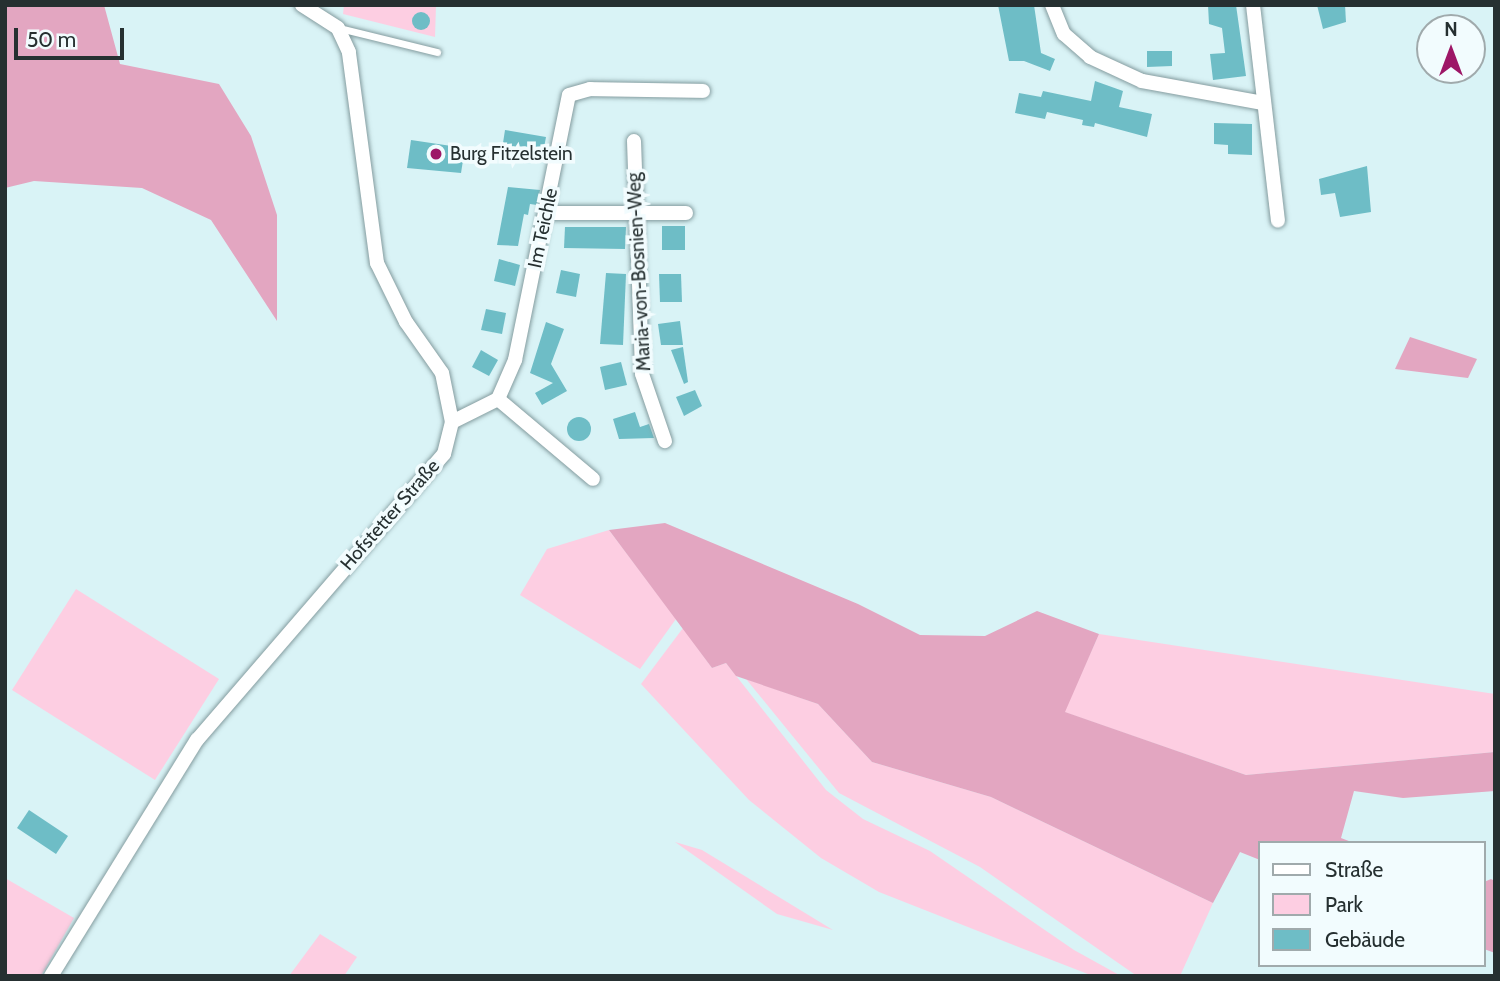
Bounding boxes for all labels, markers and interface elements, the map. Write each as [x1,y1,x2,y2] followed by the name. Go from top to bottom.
[18,14,128,58] scale bar
[1416,14,1486,84] north arrow
[1444,18,1458,41] text: N
[27,27,76,52] text: 50 m
[450,143,573,165] place label: Burg Fitzelstein
[428,146,444,162] marker: Burg Fitzelstein
[622,172,656,372] street label: Maria-von-Bosnien-Weg
[523,186,563,270] street label: Im Teichle
[336,455,444,575] street label: Hofstetter Straße
[1258,841,1486,967] legend
[1325,857,1383,882] text: Straße
[1325,892,1363,917] text: Park
[1325,927,1405,952] text: Gebäude

